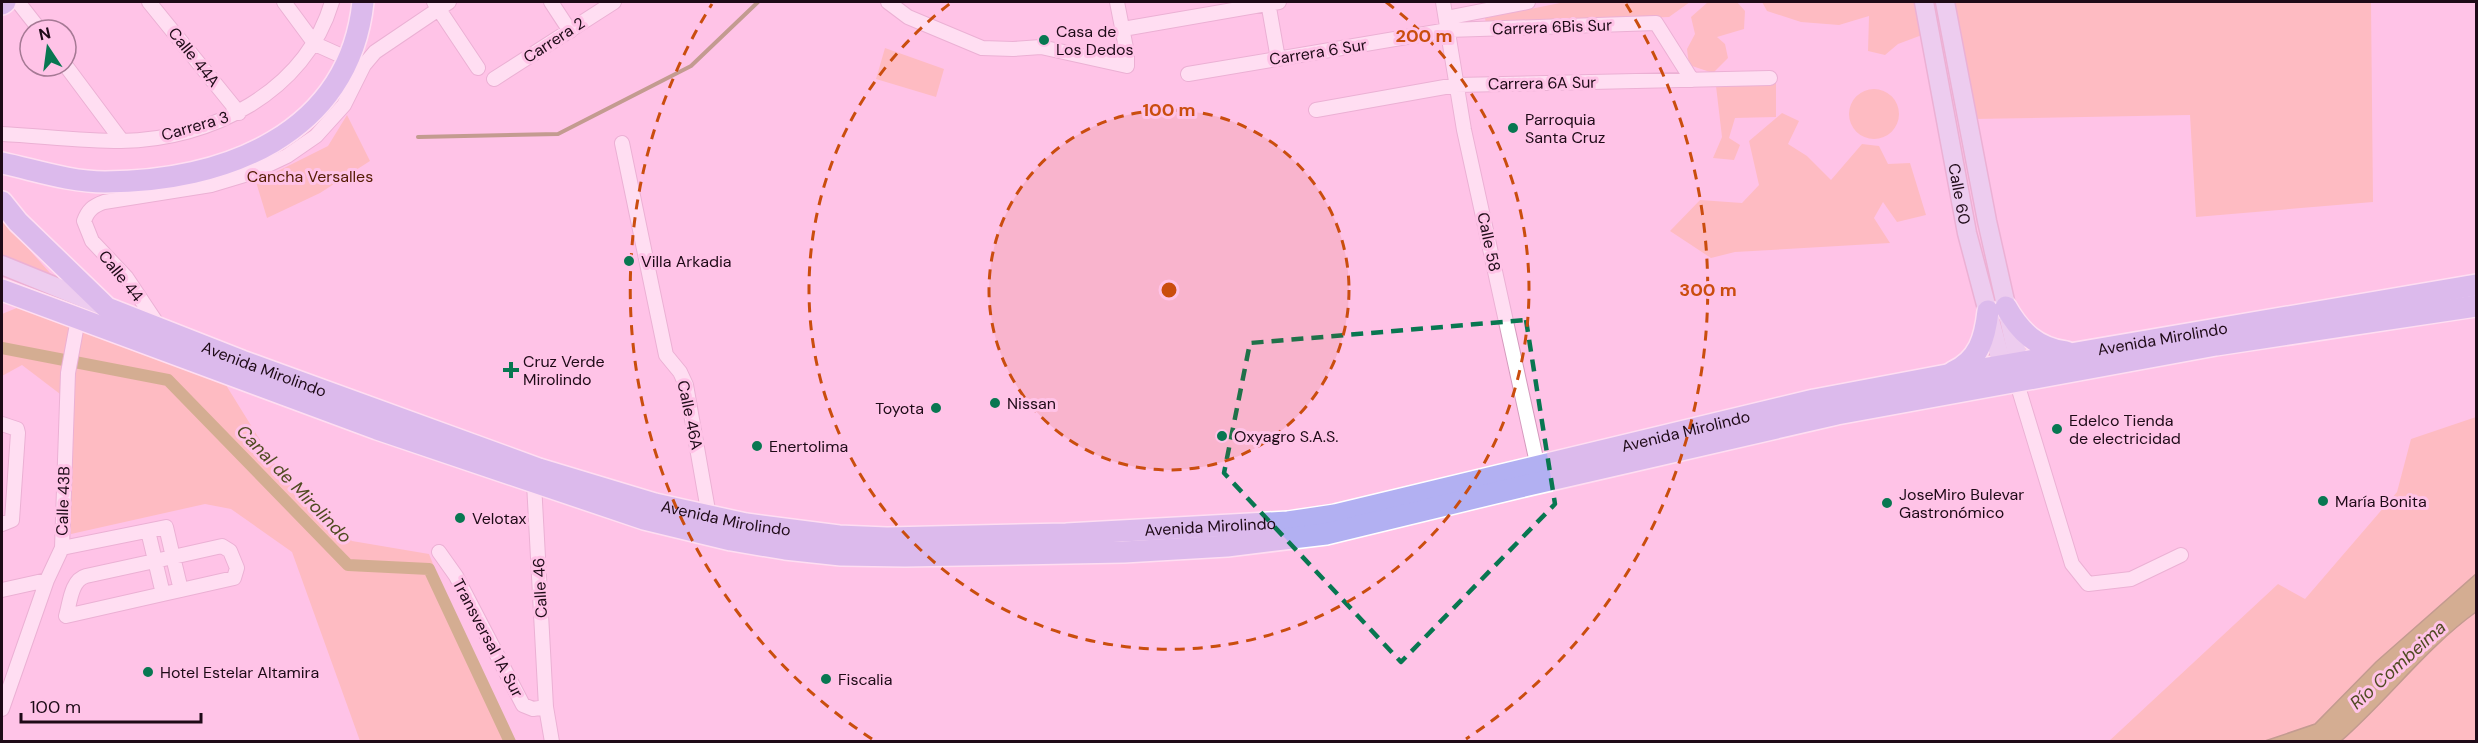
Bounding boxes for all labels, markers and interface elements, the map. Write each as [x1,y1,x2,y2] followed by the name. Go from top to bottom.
[519,12,589,68] street label: Carrera 2
[1492,14,1612,40] street label: Carrera 6Bis Sur
[18,18,78,78] north arrow
[1056,21,1134,60] place label: Casa de Los Dedos
[37,22,53,45] text: N
[164,23,225,91] street label: Calle 44A
[1396,24,1452,48] text: 200 m
[1037,33,1051,47] marker: Casa de Los Dedos
[1268,34,1368,70] street label: Carrera 6 Sur
[1488,72,1596,94] street label: Carrera 6A Sur
[1142,98,1196,122] text: 100 m
[159,106,231,146] street label: Carrera 3
[1525,109,1605,148] place label: Parroquia Santa Cruz
[1506,121,1520,135] marker: Parroquia Santa Cruz
[1944,161,1976,226] street label: Calle 60
[247,166,373,187] park label: Cancha Versalles
[1472,210,1506,274] street label: Calle 58
[94,246,148,306] street label: Calle 44
[641,251,731,272] place label: Villa Arkadia
[622,254,636,268] marker: Villa Arkadia
[1679,278,1737,302] text: 300 m
[1159,280,1179,300] centre of rings
[2096,317,2229,360] street label: Avenida Mirolindo
[199,336,330,401] street label: Avenida Mirolindo
[523,351,605,390] place label: Cruz Verde Mirolindo
[504,363,518,377] marker: Cruz Verde Mirolindo
[672,378,708,452] street label: Calle 46A
[1007,393,1056,414] place label: Nissan
[988,396,1002,410] marker: Nissan
[875,398,924,419] place label: Toyota
[929,401,943,415] marker: Toyota
[1619,405,1752,456] street label: Avenida Mirolindo
[2069,410,2181,449] place label: Edelco Tienda de electricidad
[231,420,357,548] water label: Canal de Mirolindo
[2050,422,2064,436] marker: Edelco Tienda de electricidad
[1234,426,1338,447] place label: Oxyagro S.A.S.
[1215,429,1229,443] marker: Oxyagro S.A.S.
[769,436,848,457] place label: Enertolima
[750,439,764,453] marker: Enertolima
[51,466,75,536] street label: Calle 43B
[1899,484,2024,523] place label: JoseMiro Bulevar Gastronómico
[2335,491,2427,512] place label: María Bonita
[2316,494,2330,508] marker: María Bonita
[659,495,792,540] street label: Avenida Mirolindo
[1880,496,1894,510] marker: JoseMiro Bulevar Gastronómico
[472,508,526,529] place label: Velotax
[453,511,467,525] marker: Velotax
[1144,512,1276,540] street label: Avenida Mirolindo
[528,557,552,619] street label: Calle 46
[448,575,528,701] street label: Transversal 1A Sur
[2345,615,2451,715] water label: Río Combeima
[160,662,319,683] place label: Hotel Estelar Altamira
[141,665,155,679] marker: Hotel Estelar Altamira
[838,669,892,690] place label: Fiscalia
[819,672,833,686] marker: Fiscalia
[21,686,201,724] scale bar
[30,695,81,719] text: 100 m

